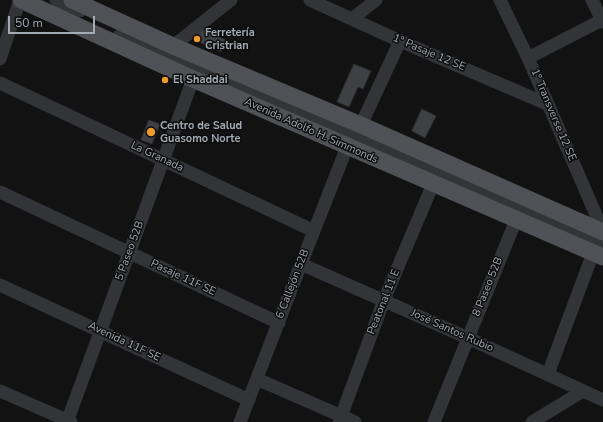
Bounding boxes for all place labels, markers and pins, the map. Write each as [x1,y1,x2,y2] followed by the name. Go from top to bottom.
[205,26,255,52] place label: Ferretería Cristrian
[192,34,202,44] marker: Ferretería Cristrian
[173,73,227,87] place label: El Shaddai
[160,75,170,85] marker: El Shaddai
[160,119,242,145] place label: Centro de Salud Guasomo Norte
[145,126,157,138] marker: Centro de Salud Guasomo Norte

